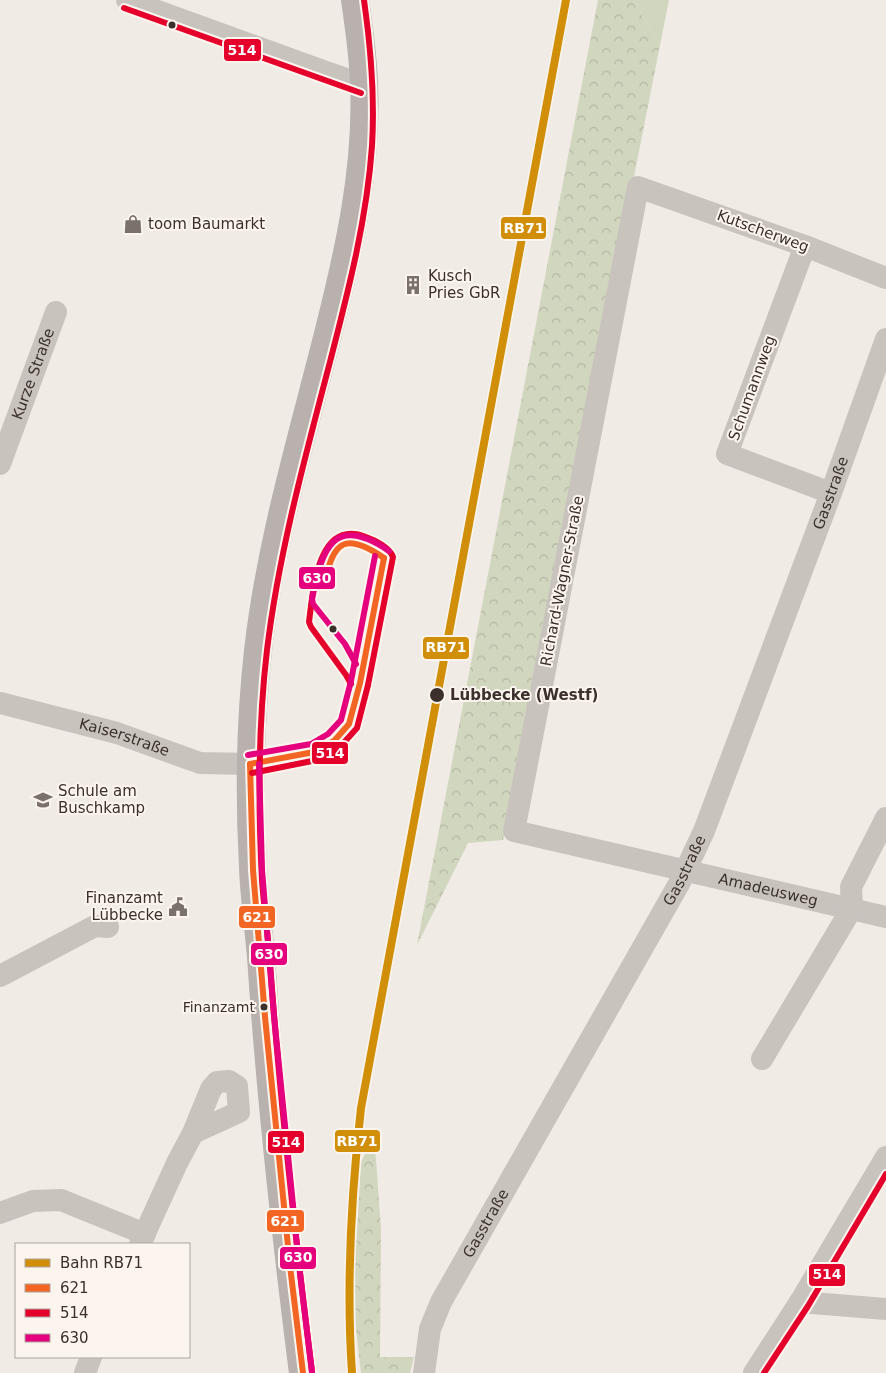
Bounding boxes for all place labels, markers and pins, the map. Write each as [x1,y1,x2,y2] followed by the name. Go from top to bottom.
[167,20,177,30] unlabelled marker
[122,213,144,235] shop icon: toom Baumarkt
[148,215,265,233] place label: toom Baumarkt
[428,267,501,302] place label: Kusch Pries GbR
[402,274,424,296] building icon: Kusch Pries GbR
[328,624,338,634] unlabelled marker
[428,686,446,704] marker: Lübbecke (Westf)
[450,686,598,704] place label: Lübbecke (Westf)
[58,782,145,817] place label: Schule am Buschkamp
[32,789,54,811] school or university icon: Schule am Buschkamp
[86,889,163,924] place label: Finanzamt Lübbecke
[167,896,189,918] public building icon: Finanzamt Lübbecke
[183,999,256,1015] place label: Finanzamt
[259,1002,269,1012] marker: Finanzamt

